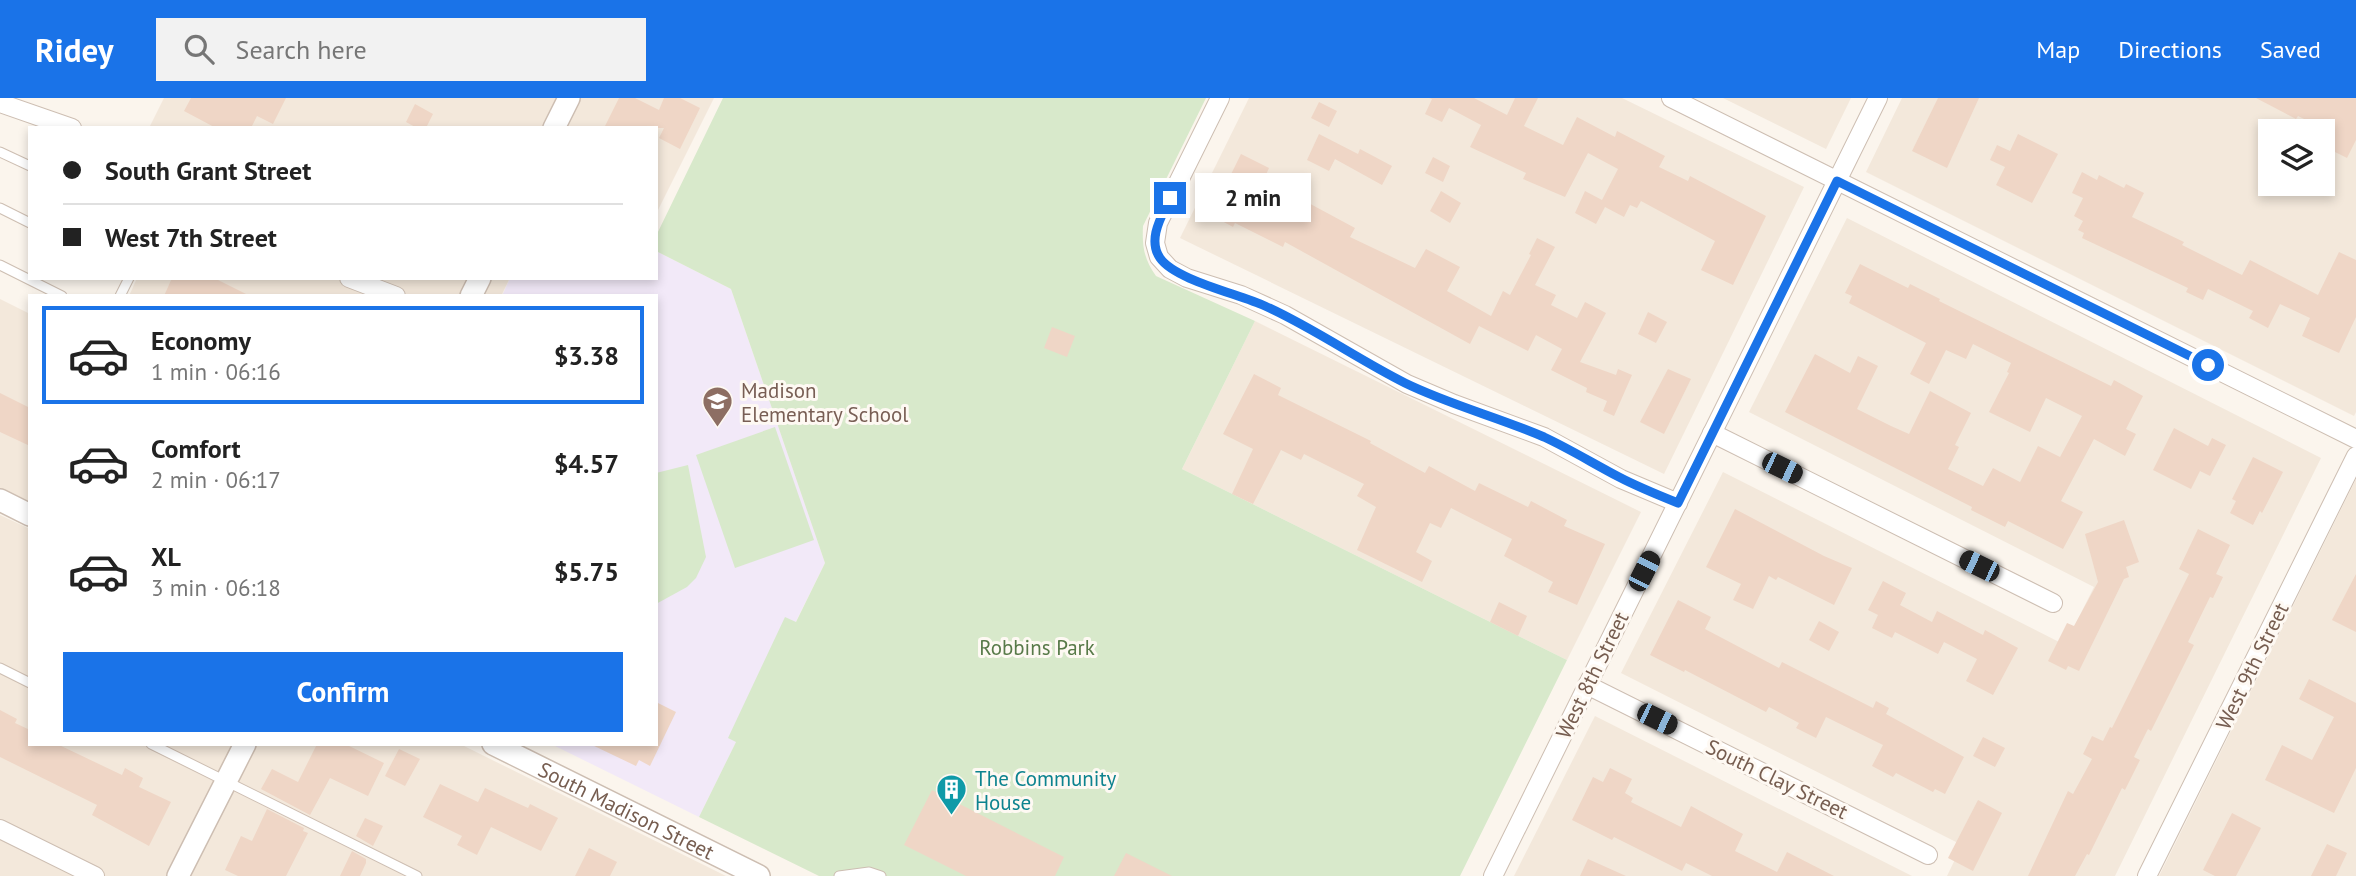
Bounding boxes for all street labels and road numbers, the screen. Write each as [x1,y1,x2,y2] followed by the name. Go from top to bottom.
[2210,598,2294,734] street label: West 9th Street
[1550,607,1634,743] street label: West 8th Street
[1702,733,1852,825] street label: South Clay Street
[534,755,719,865] street label: South Madison Street

